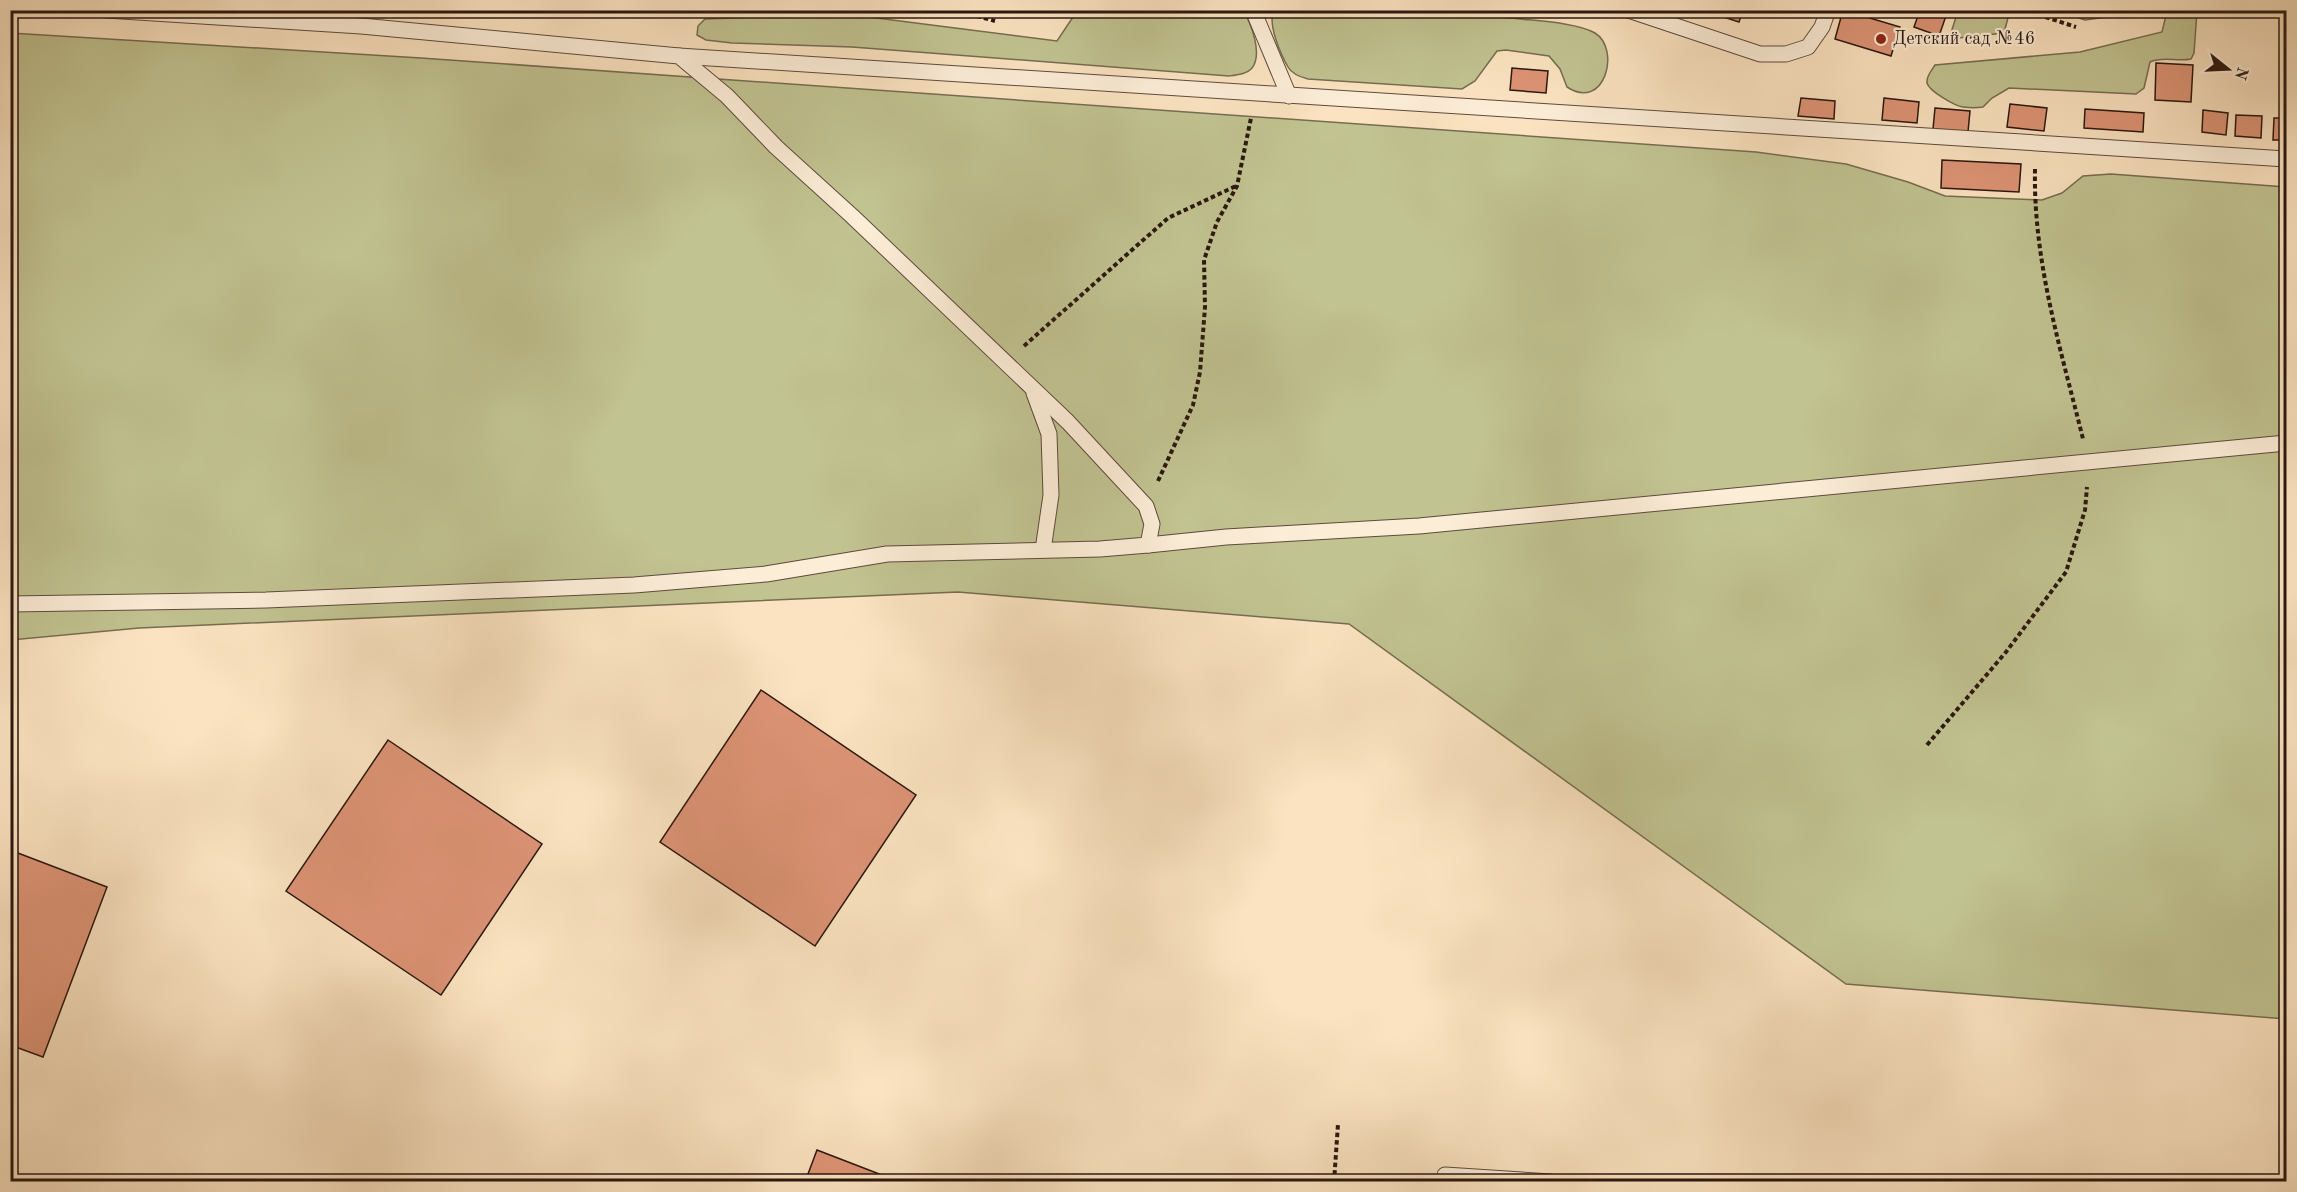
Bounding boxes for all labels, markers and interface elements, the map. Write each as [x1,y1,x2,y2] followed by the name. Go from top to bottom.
[1893,30,2035,48] place label: Детский сад №46
[1874,32,1888,46] marker: Детский сад №46
[2198,39,2258,99] north arrow
[2231,65,2250,82] text: N

